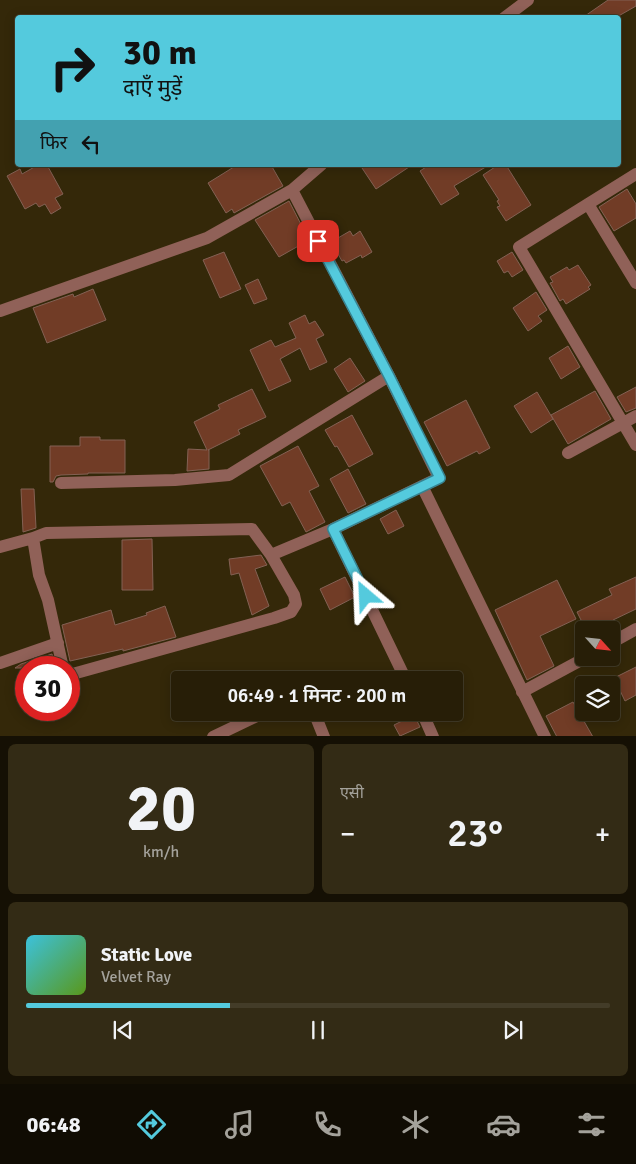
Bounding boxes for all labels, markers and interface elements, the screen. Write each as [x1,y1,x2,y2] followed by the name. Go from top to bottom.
[123,31,197,74] text: 30 m
[40,35,105,100] icon: right
[123,74,182,101] text: दाएँ मुड़ें
[77,130,105,158] icon: left
[40,131,67,155] text: फिर
[297,220,339,262] pin
[304,227,332,255] icon: arrive
[339,569,391,621] position arrow
[575,621,620,666] north arrow
[575,621,620,721] map controls
[15,656,80,721] speed limit sign: 30
[575,676,620,721] button: layers
[228,684,406,708] text: 06:49 · 1 मिनट · 200 m
[126,769,196,849] text: 20
[340,783,364,803] text: एसी
[447,810,503,857] text: 23°
[340,817,355,851] text: −
[595,817,610,851] text: +
[143,842,179,862] text: km/h
[101,943,192,967] text: Static Love
[101,967,171,987] text: Velvet Ray
[109,1016,137,1044] icon: previous
[304,1016,332,1044] icon: pause
[499,1016,527,1044] icon: next
[134,1107,169,1142] icon: directions
[222,1107,257,1142] icon: music
[310,1107,345,1142] icon: phone
[398,1107,433,1142] icon: climate
[486,1107,521,1142] icon: car
[574,1107,609,1142] icon: filters
[27,1111,81,1138] text: 06:48

